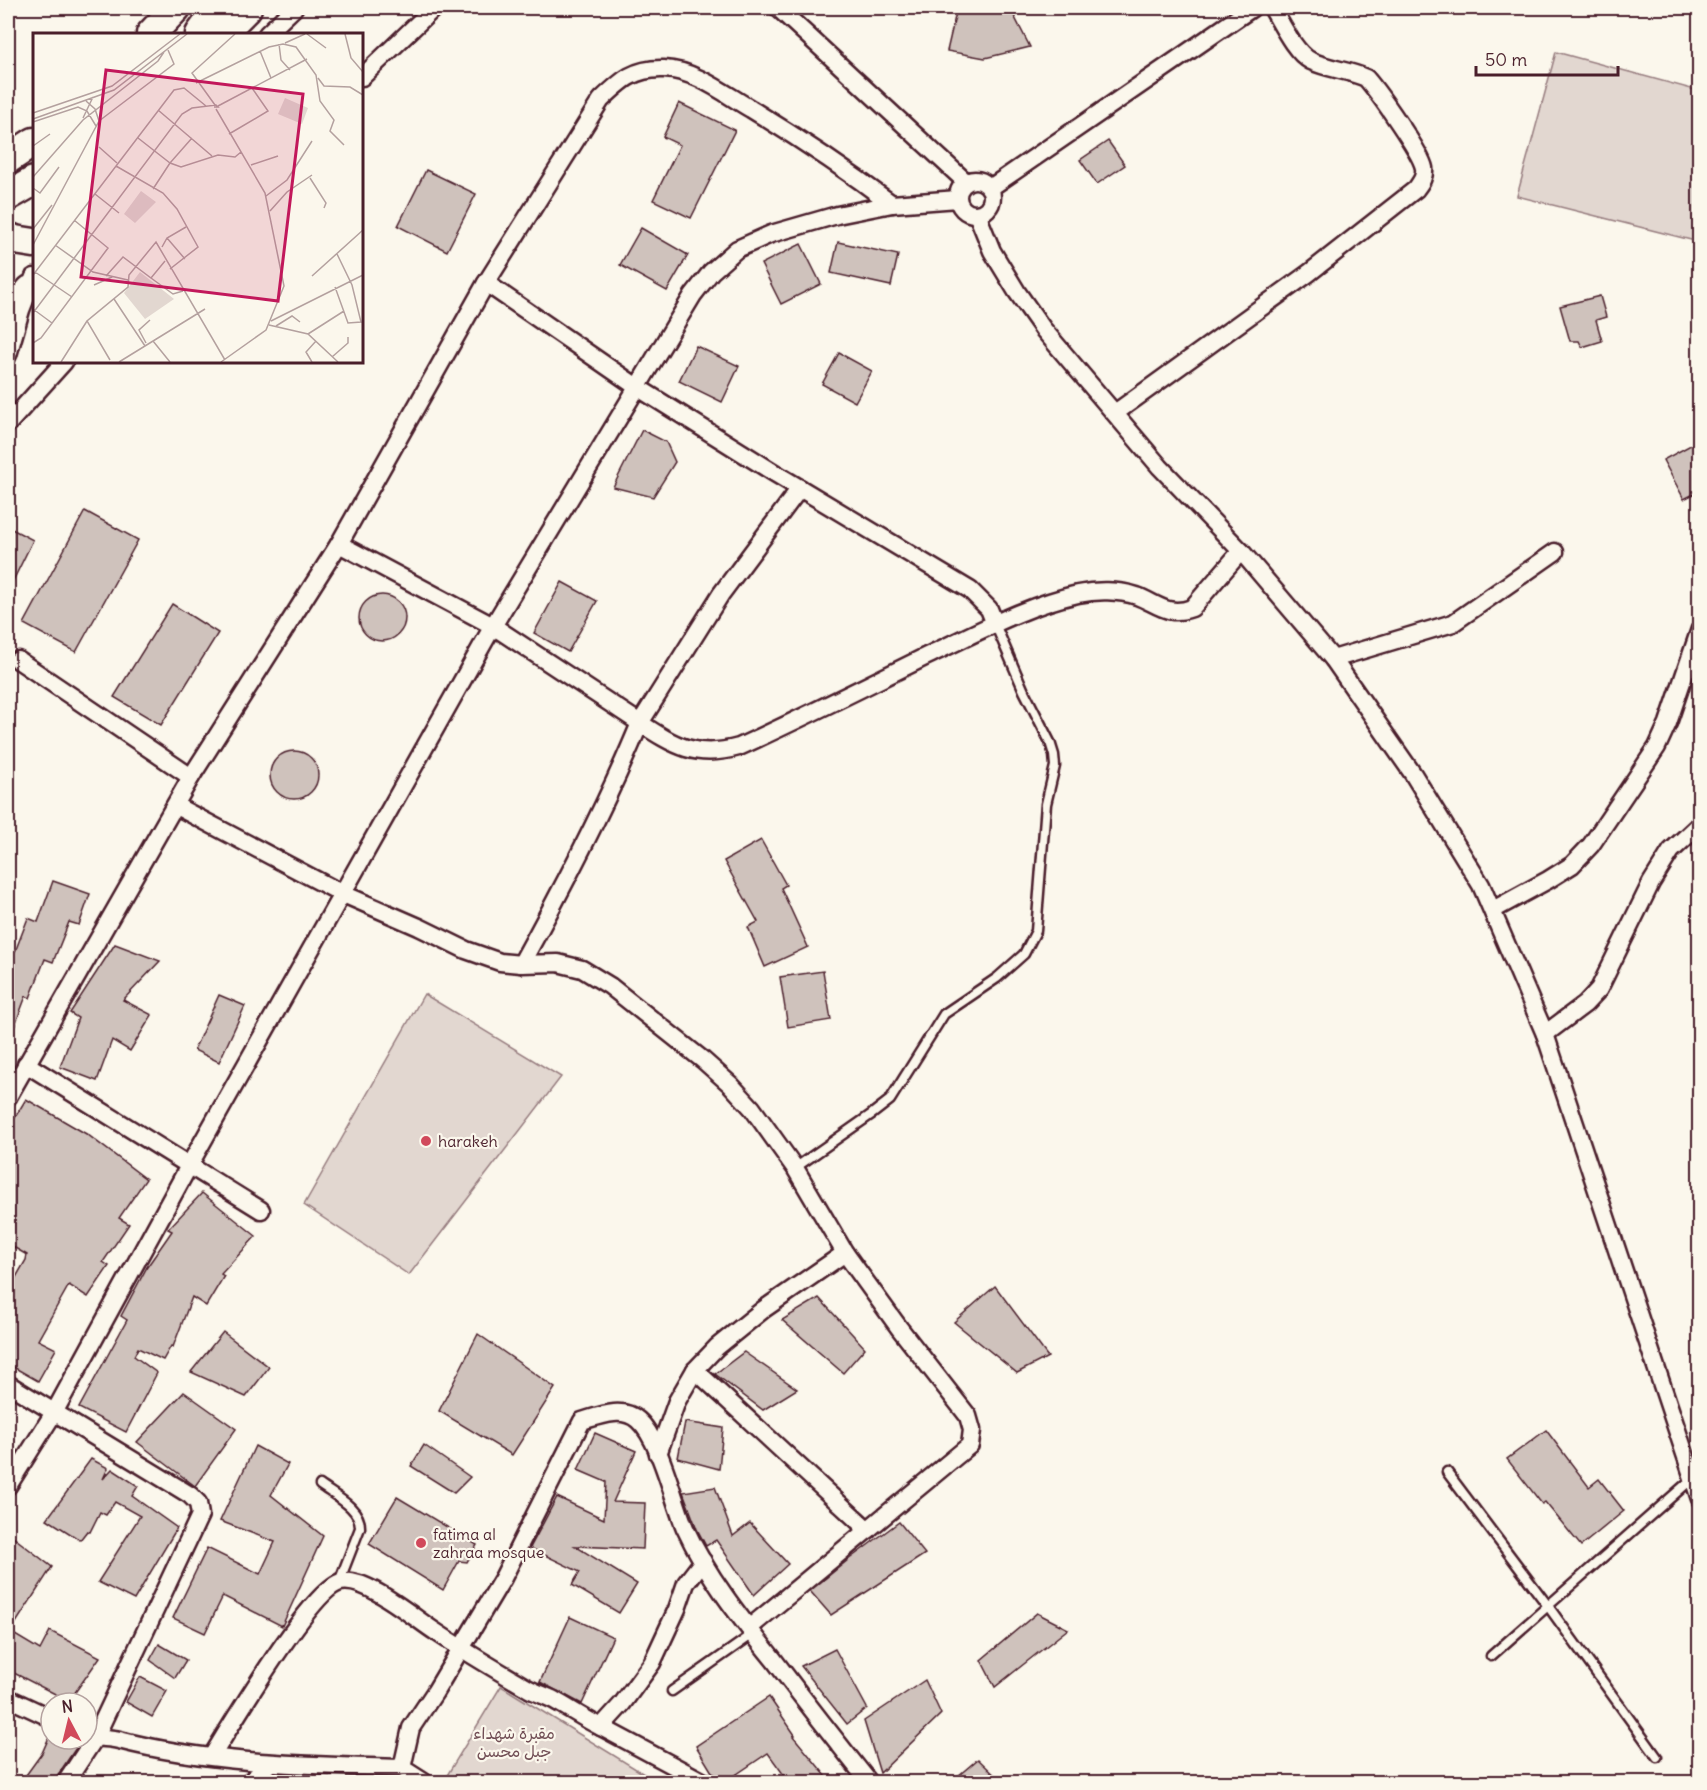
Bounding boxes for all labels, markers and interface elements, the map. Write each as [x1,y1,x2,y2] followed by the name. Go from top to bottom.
[33,33,363,363] inset map
[1476,39,1618,77] scale bar
[1485,48,1527,71] text: 50 m
[438,1131,498,1151] place label: harakeh
[419,1134,433,1148] marker: harakeh
[433,1524,544,1562] place label: fatima al zahraa mosque
[414,1536,428,1550] marker: fatima al zahraa mosque
[39,1691,99,1751] north arrow
[60,1696,74,1717] text: N
[473,1723,555,1761] park label: مقبرة شهداء جبل محسن

